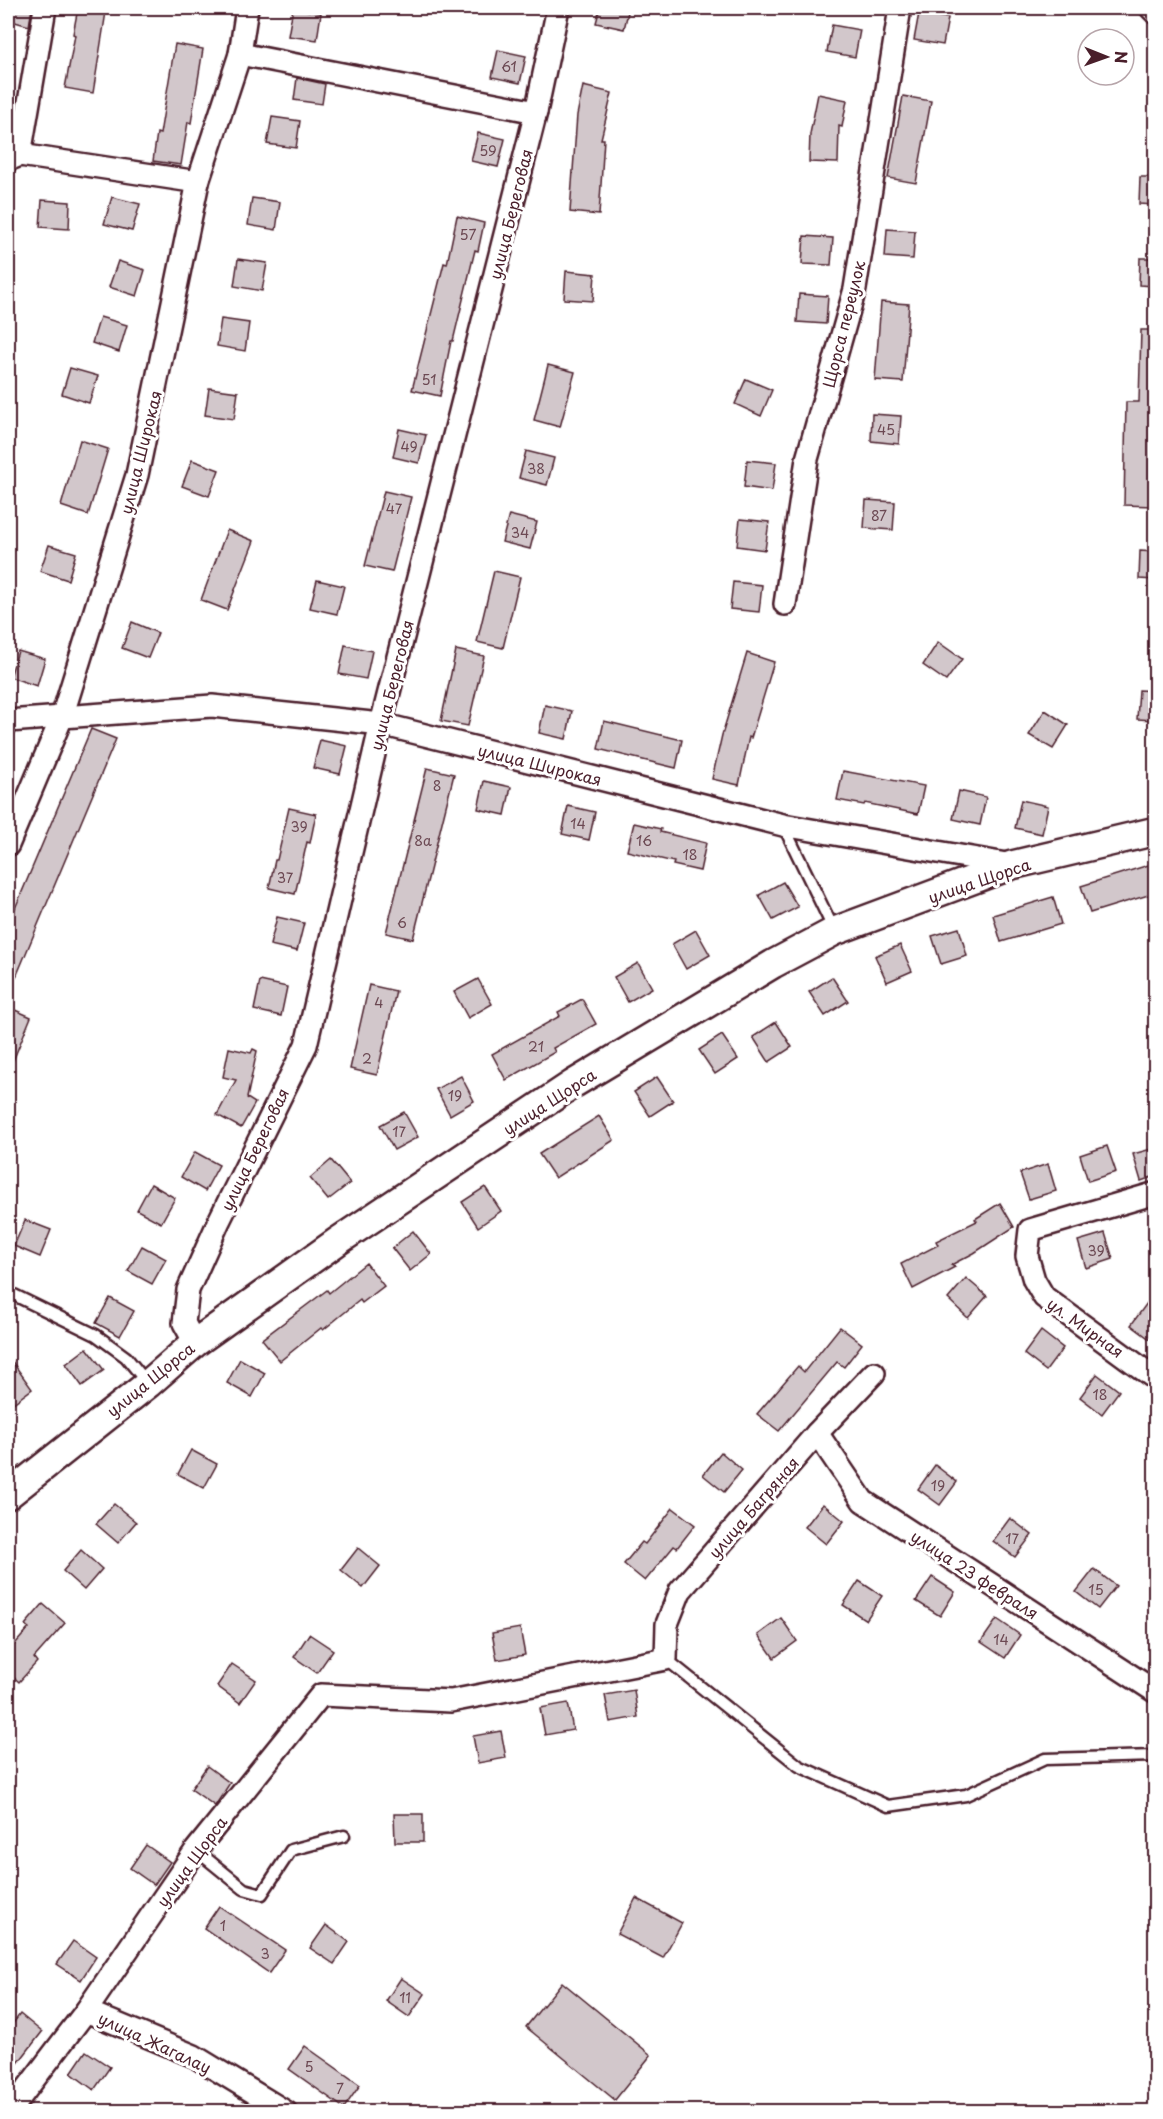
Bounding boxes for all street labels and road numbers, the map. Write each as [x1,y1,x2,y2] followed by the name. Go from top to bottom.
[482,146,538,282] street label: улица Береговая
[816,257,871,390] street label: Щорса переулок
[113,388,167,516] street label: улица Широкая
[363,617,419,753] street label: улица Береговая
[476,737,604,791] street label: улица Широкая
[925,851,1034,909] street label: улица Щорса
[498,1062,600,1140] street label: улица Щорса
[214,1084,294,1214] street label: улица Береговая
[1043,1291,1129,1363] street label: ул. Мирная
[101,1336,199,1422] street label: улица Щорса
[702,1451,804,1563] street label: улица Багряная
[906,1524,1044,1624] street label: улица 23 февраля
[150,1811,232,1911] street label: улица Щорса
[95,2005,215,2079] street label: улица Жагалау

